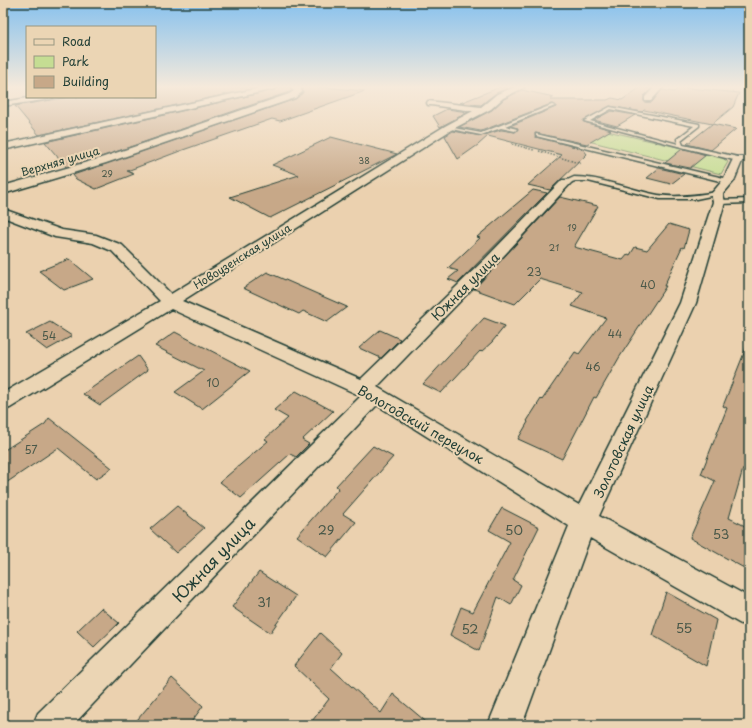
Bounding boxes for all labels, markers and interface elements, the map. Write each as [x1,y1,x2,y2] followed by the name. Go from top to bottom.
[26,26,156,98] legend
[62,32,91,50] text: Road
[62,52,89,70] text: Park
[62,72,109,90] text: Building
[19,142,101,180] street label: Верхняя улица
[358,153,370,167] house number: 38
[101,166,113,180] house number: 29
[190,219,294,293] street label: Новоузенская улица
[567,220,577,234] house number: 19
[549,240,559,254] house number: 21
[427,247,504,324] street label: Южная улица
[527,263,541,280] house number: 23
[640,276,656,293] house number: 40
[608,325,622,342] house number: 44
[42,327,56,344] house number: 54
[586,358,601,375] house number: 46
[207,374,219,391] house number: 10
[354,380,488,468] street label: Вологодский переулок
[589,381,658,501] street label: Золотовская улица
[24,441,38,458] house number: 57
[166,511,260,607] street label: Южная улица
[318,520,334,539] house number: 29
[505,520,523,539] house number: 50
[713,524,729,543] house number: 53
[257,592,271,611] house number: 31
[676,618,692,637] house number: 55
[461,619,479,638] house number: 52

